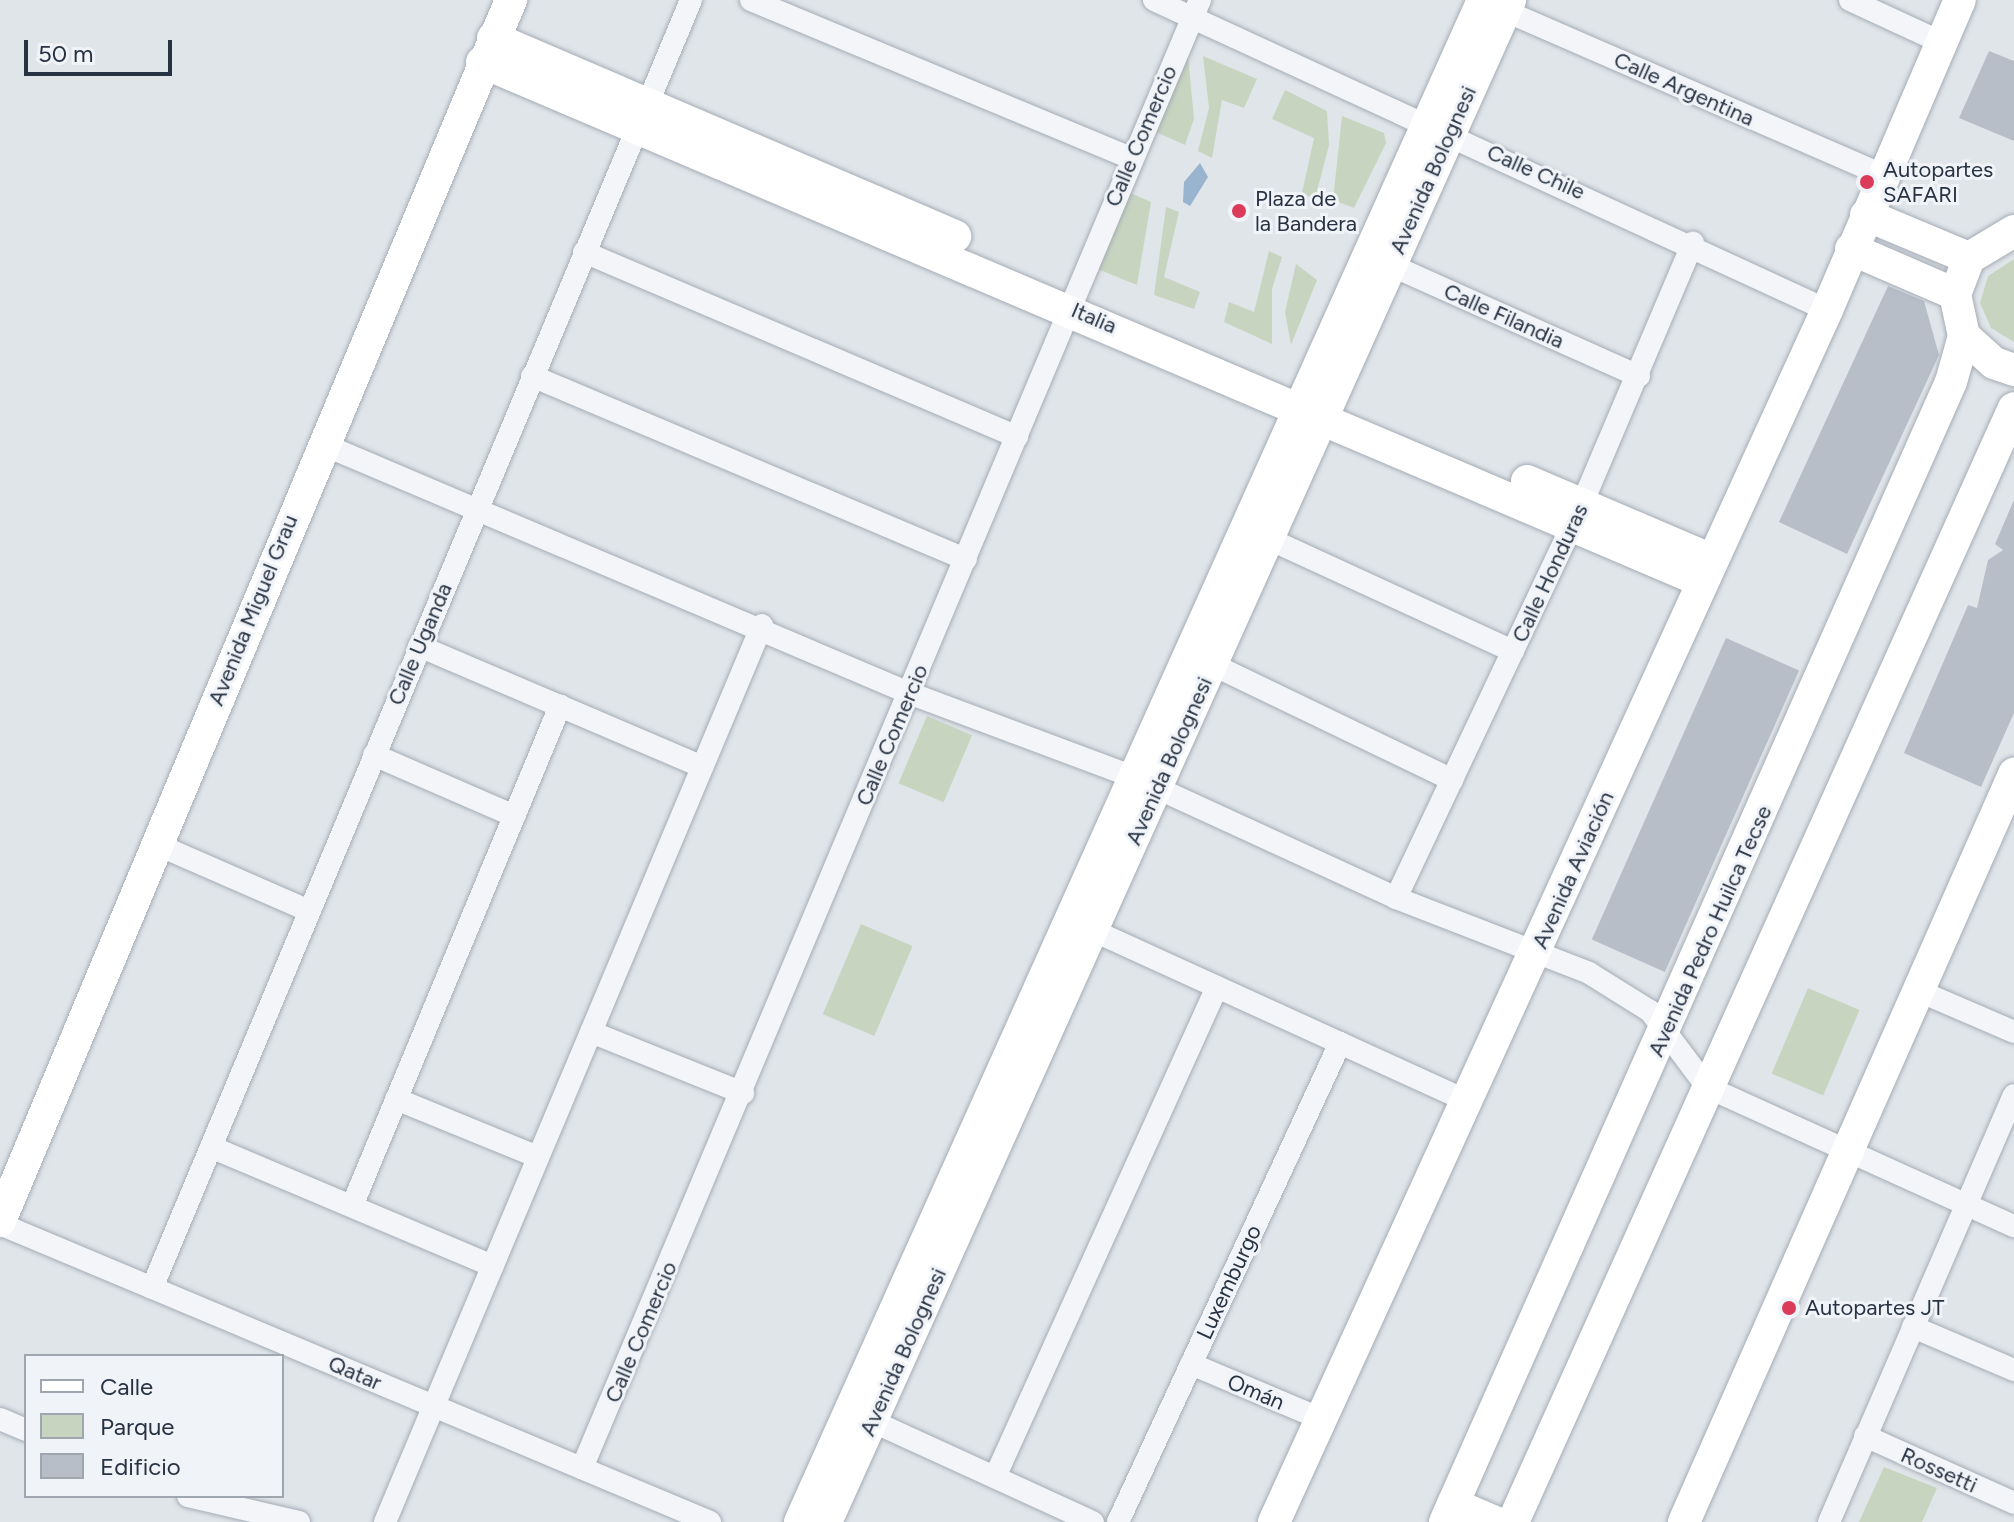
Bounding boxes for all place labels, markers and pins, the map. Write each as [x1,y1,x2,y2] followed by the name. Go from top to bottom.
[1883,156,1993,208] place label: Autopartes SAFARI
[1858,173,1876,191] marker: Autopartes SAFARI
[1255,185,1357,236] place label: Plaza de la Bandera
[1230,202,1248,220] marker: Plaza de la Bandera
[1805,1295,1944,1321] place label: Autopartes JT
[1780,1299,1798,1317] marker: Autopartes JT

